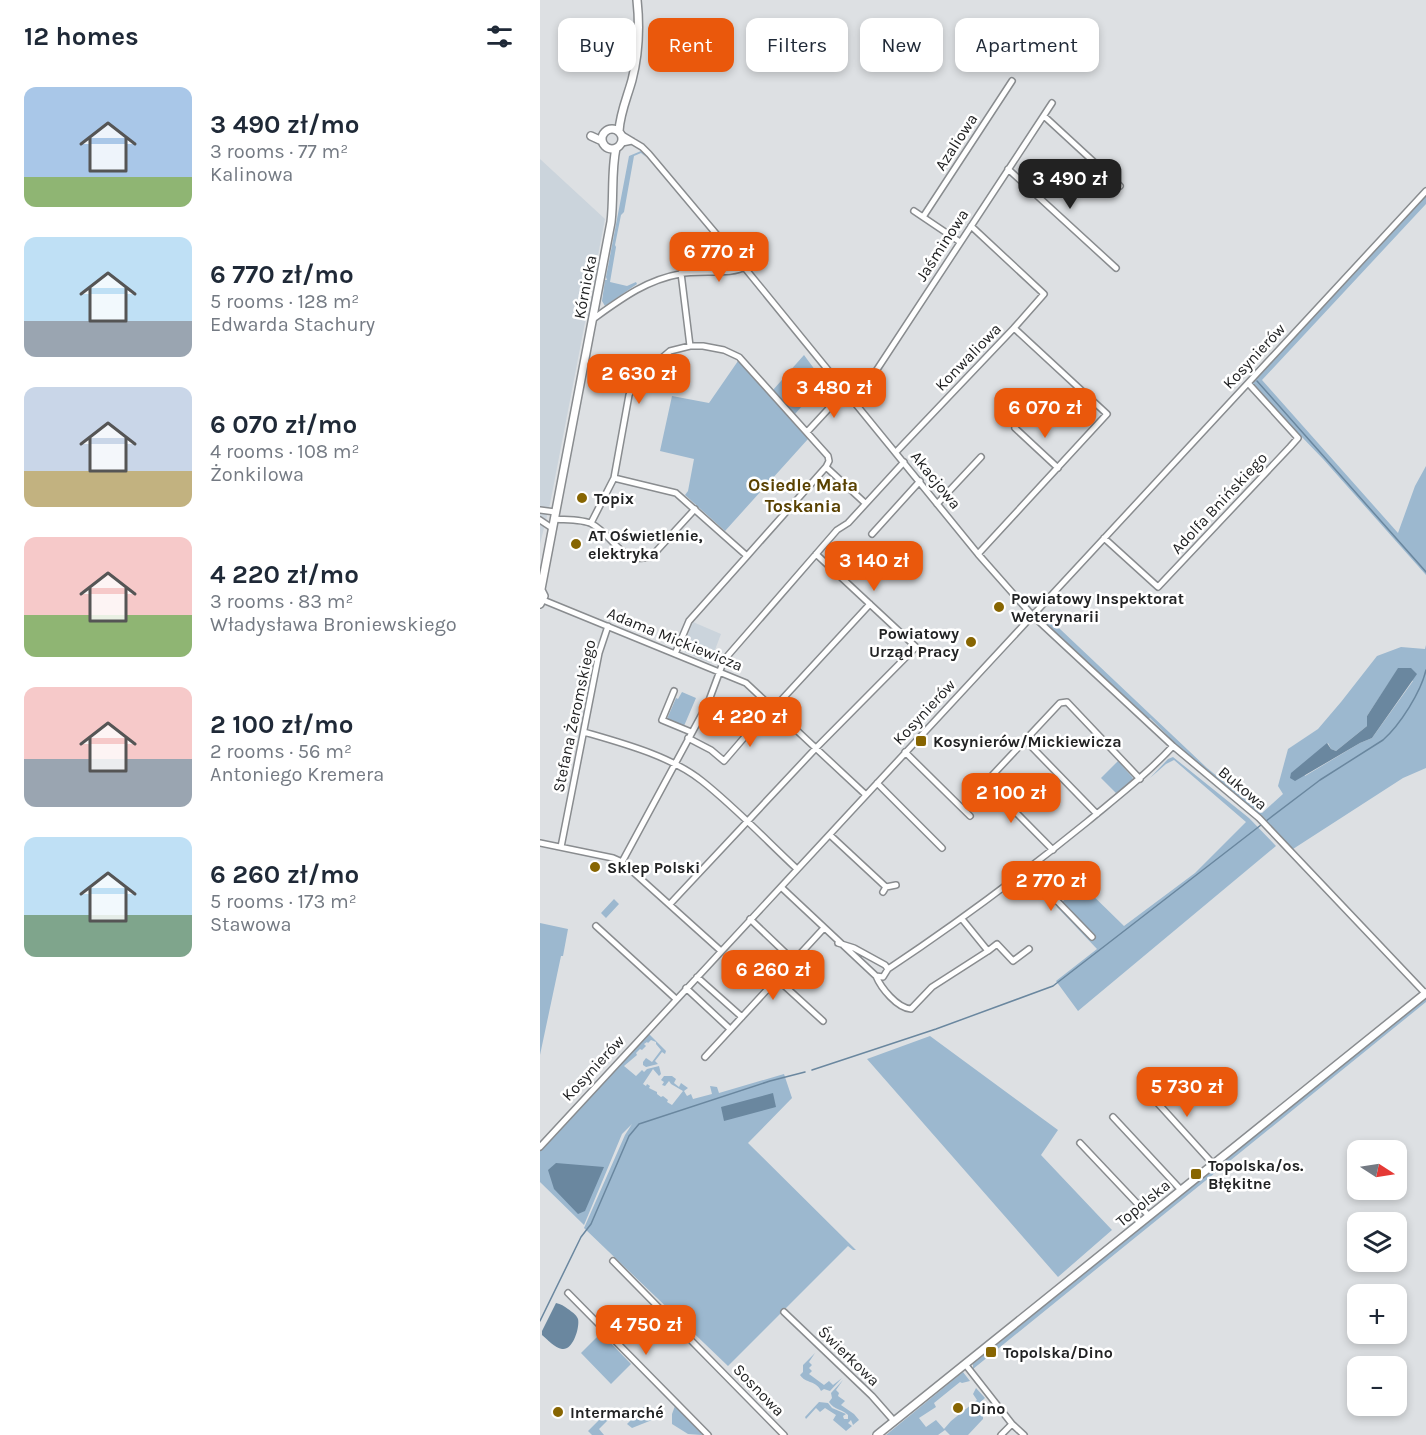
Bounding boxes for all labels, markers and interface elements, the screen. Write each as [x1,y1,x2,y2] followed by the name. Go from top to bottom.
[558,18,636,72] chip: Buy
[648,18,734,72] chip: Rent
[746,18,848,72] chip: Filters
[860,18,943,72] chip: New
[955,18,1099,72] chip: Apartment
[483,20,516,53] icon: filters
[24,21,139,52] text: 12 homes
[210,109,360,140] text: 3 490 zł/mo
[931,110,981,174] street label: Azaliowa
[72,111,144,183] icon: home
[210,140,348,163] text: 3 rooms · 77 m²
[1008,159,1132,210] pin: 3 490 zł
[210,163,293,186] text: Kalinowa
[1032,167,1108,190] text: 3 490 zł
[912,205,972,285] street label: Jaśminowa
[657,232,781,283] pin: 6 770 zł
[684,240,754,263] text: 6 770 zł
[569,253,601,321] street label: Kórnicka
[210,259,354,290] text: 6 770 zł/mo
[72,261,144,333] icon: home
[210,290,359,313] text: 5 rooms · 128 m²
[210,313,375,336] text: Edwarda Stachury
[931,319,1005,395] street label: Konwaliowa
[1219,319,1289,393] street label: Kosynierów
[577,354,701,405] pin: 2 630 zł
[601,362,677,385] text: 2 630 zł
[772,368,896,419] pin: 3 480 zł
[796,376,872,399] text: 3 480 zł
[983,388,1107,439] pin: 6 070 zł
[1008,396,1082,419] text: 6 070 zł
[210,409,357,440] text: 6 070 zł/mo
[72,411,144,483] icon: home
[210,440,360,463] text: 4 rooms · 108 m²
[907,447,965,513] street label: Akacjowa
[1167,448,1271,558] street label: Adolfa Bnińskiego
[210,463,304,486] text: Żonkilowa
[748,474,858,517] district label: Osiedle Mała Toskania
[594,489,634,508] place label: Topix
[575,491,589,505] marker: Topix
[588,526,702,563] place label: AT Oświetlenie, elektryka
[569,537,583,551] marker: AT Oświetlenie, elektryka
[812,541,936,592] pin: 3 140 zł
[839,549,909,572] text: 3 140 zł
[210,559,359,590] text: 4 220 zł/mo
[72,561,144,633] icon: home
[1011,589,1184,626] place label: Powiatowy Inspektorat Weterynarii
[210,590,354,613] text: 3 rooms · 83 m²
[992,600,1006,614] marker: Powiatowy Inspektorat Weterynarii
[604,603,746,675] street label: Adama Mickiewicza
[210,613,457,636] text: Władysława Broniewskiego
[869,624,959,661] place label: Powiatowy Urząd Pracy
[964,635,978,649] marker: Powiatowy Urząd Pracy
[549,638,599,794] street label: Stefana Żeromskiego
[889,675,959,749] street label: Kosynierów
[688,697,812,748] pin: 4 220 zł
[713,705,787,728] text: 4 220 zł
[210,709,353,740] text: 2 100 zł/mo
[72,711,144,783] icon: home
[933,732,1122,751] place label: Kosynierów/Mickiewicza
[914,734,928,748] marker: Kosynierów/Mickiewicza
[210,740,352,763] text: 2 rooms · 56 m²
[1215,762,1271,814] street label: Bukowa
[210,763,384,786] text: Antoniego Kremera
[949,773,1073,824] pin: 2 100 zł
[976,781,1046,804] text: 2 100 zł
[607,858,700,877] place label: Sklep Polski
[210,859,359,890] text: 6 260 zł/mo
[588,860,602,874] marker: Sklep Polski
[72,861,144,933] icon: home
[989,861,1113,912] pin: 2 770 zł
[1016,869,1086,892] text: 2 770 zł
[210,890,357,913] text: 5 rooms · 173 m²
[210,913,292,936] text: Stawowa
[711,950,835,1001] pin: 6 260 zł
[735,958,811,981] text: 6 260 zł
[558,1031,628,1105] street label: Kosynierów
[1125,1067,1249,1118] pin: 5 730 zł
[1151,1075,1223,1098] text: 5 730 zł
[1347,1140,1407,1200] north arrow
[1347,1140,1407,1416] map controls
[1208,1156,1304,1193] place label: Topolska/os. Błękitne
[1189,1167,1203,1181] marker: Topolska/os. Błękitne
[1112,1175,1174,1231] street label: Topolska
[1347,1212,1407,1272] button: layers
[1347,1284,1407,1344] button: +
[584,1305,708,1356] pin: 4 750 zł
[610,1313,682,1336] text: 4 750 zł
[814,1322,884,1390] street label: Świerkowa
[1003,1343,1113,1362] place label: Topolska/Dino
[984,1345,998,1359] marker: Topolska/Dino
[1347,1356,1407,1416] button: −
[729,1360,789,1420] street label: Sosnowa
[970,1399,1005,1418] place label: Dino
[951,1401,965,1415] marker: Dino
[570,1403,664,1422] place label: Intermarché
[551,1405,565,1419] marker: Intermarché

